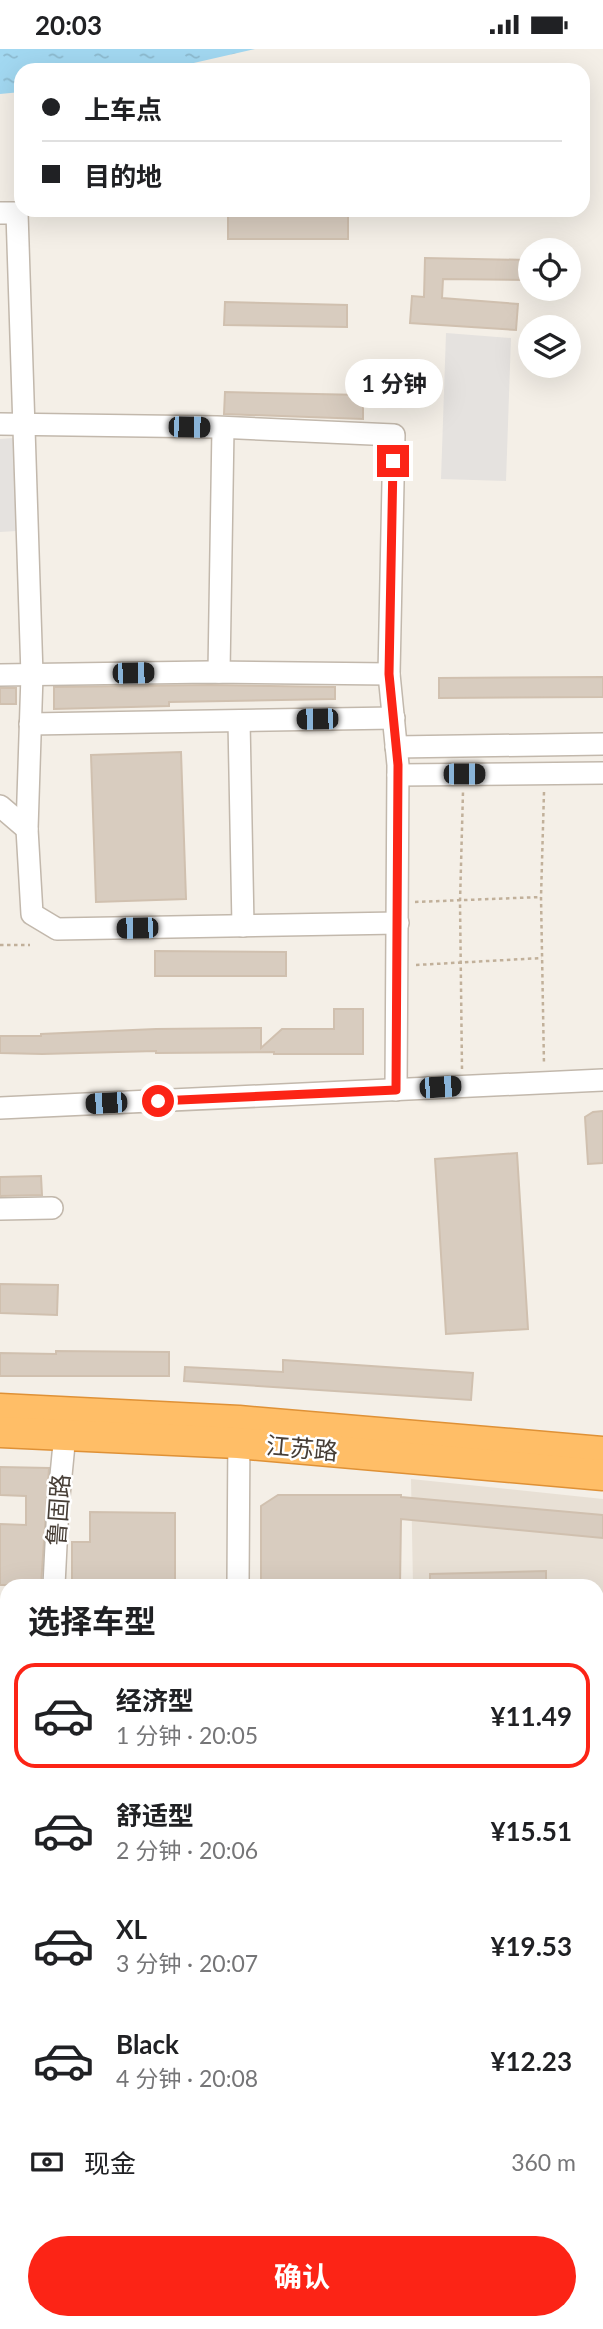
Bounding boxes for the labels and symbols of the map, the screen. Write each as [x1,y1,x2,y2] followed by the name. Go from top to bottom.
[344,359,442,409] callout: 1 分钟
[168,416,211,438] car
[377,445,409,477] route end
[112,662,155,684] car
[296,708,339,730] car
[444,764,486,785] car
[116,917,159,939] car
[419,1075,462,1099] car
[142,1085,174,1117] route start
[85,1091,128,1115] car
[265,1430,339,1465] street label: 江苏路
[41,1473,74,1547] street label: 鲁固路

